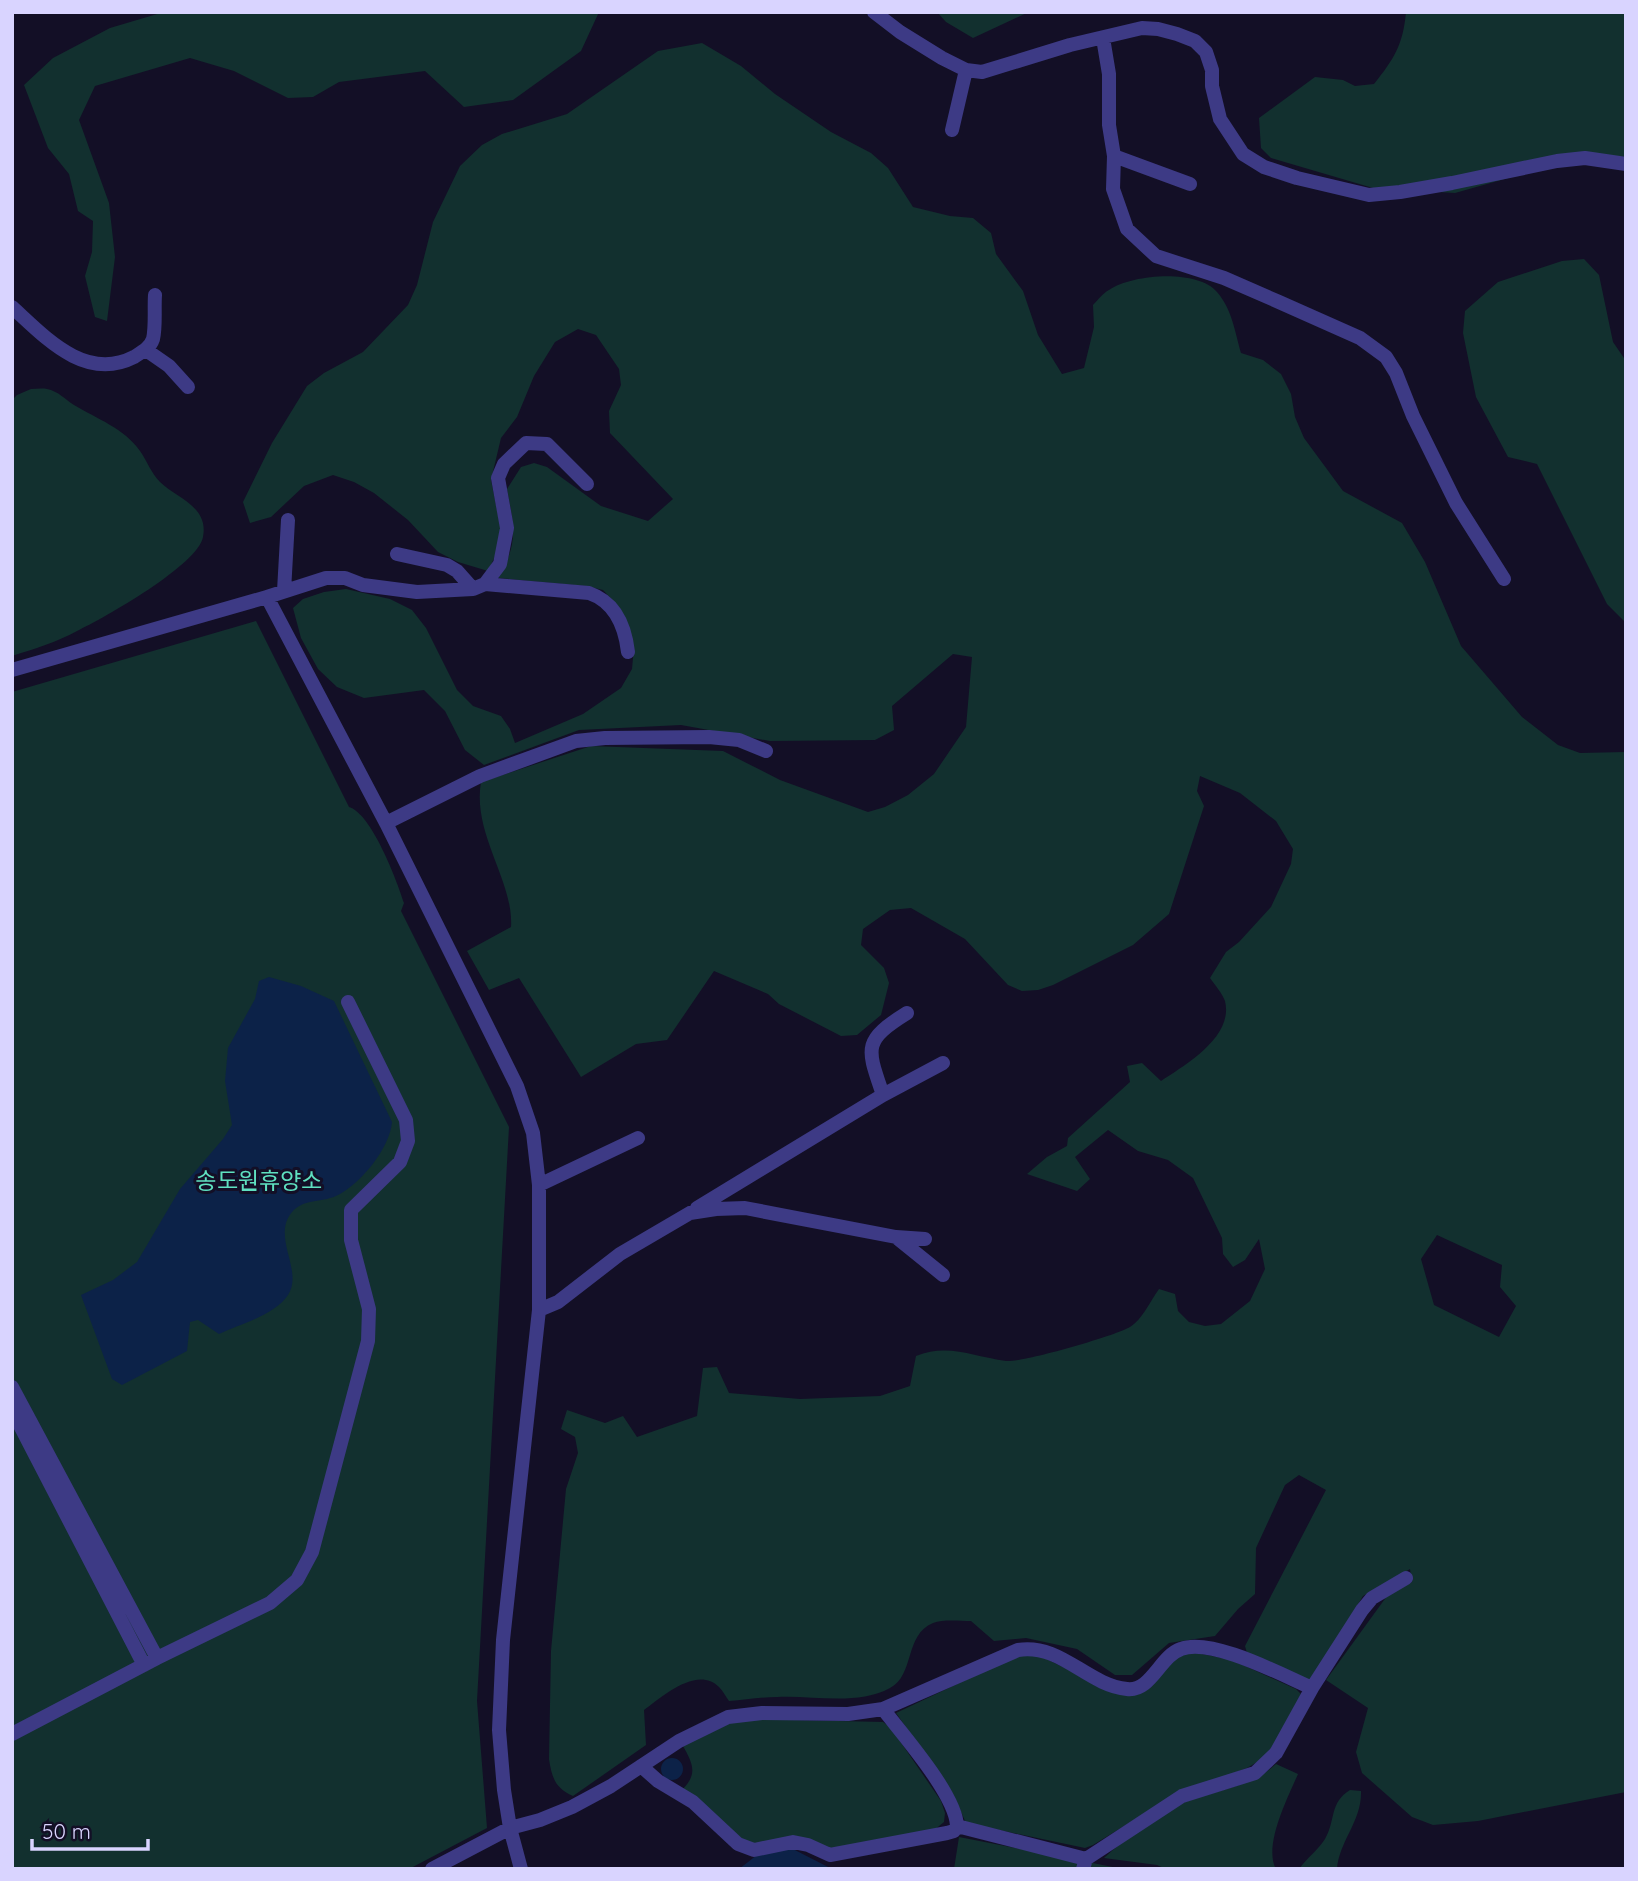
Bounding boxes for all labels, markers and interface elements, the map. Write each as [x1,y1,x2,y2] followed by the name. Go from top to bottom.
[196,1166,322,1195] park label: 송도원휴양소
[32,1808,147,1852] scale bar
[42,1818,91,1844] text: 50 m

